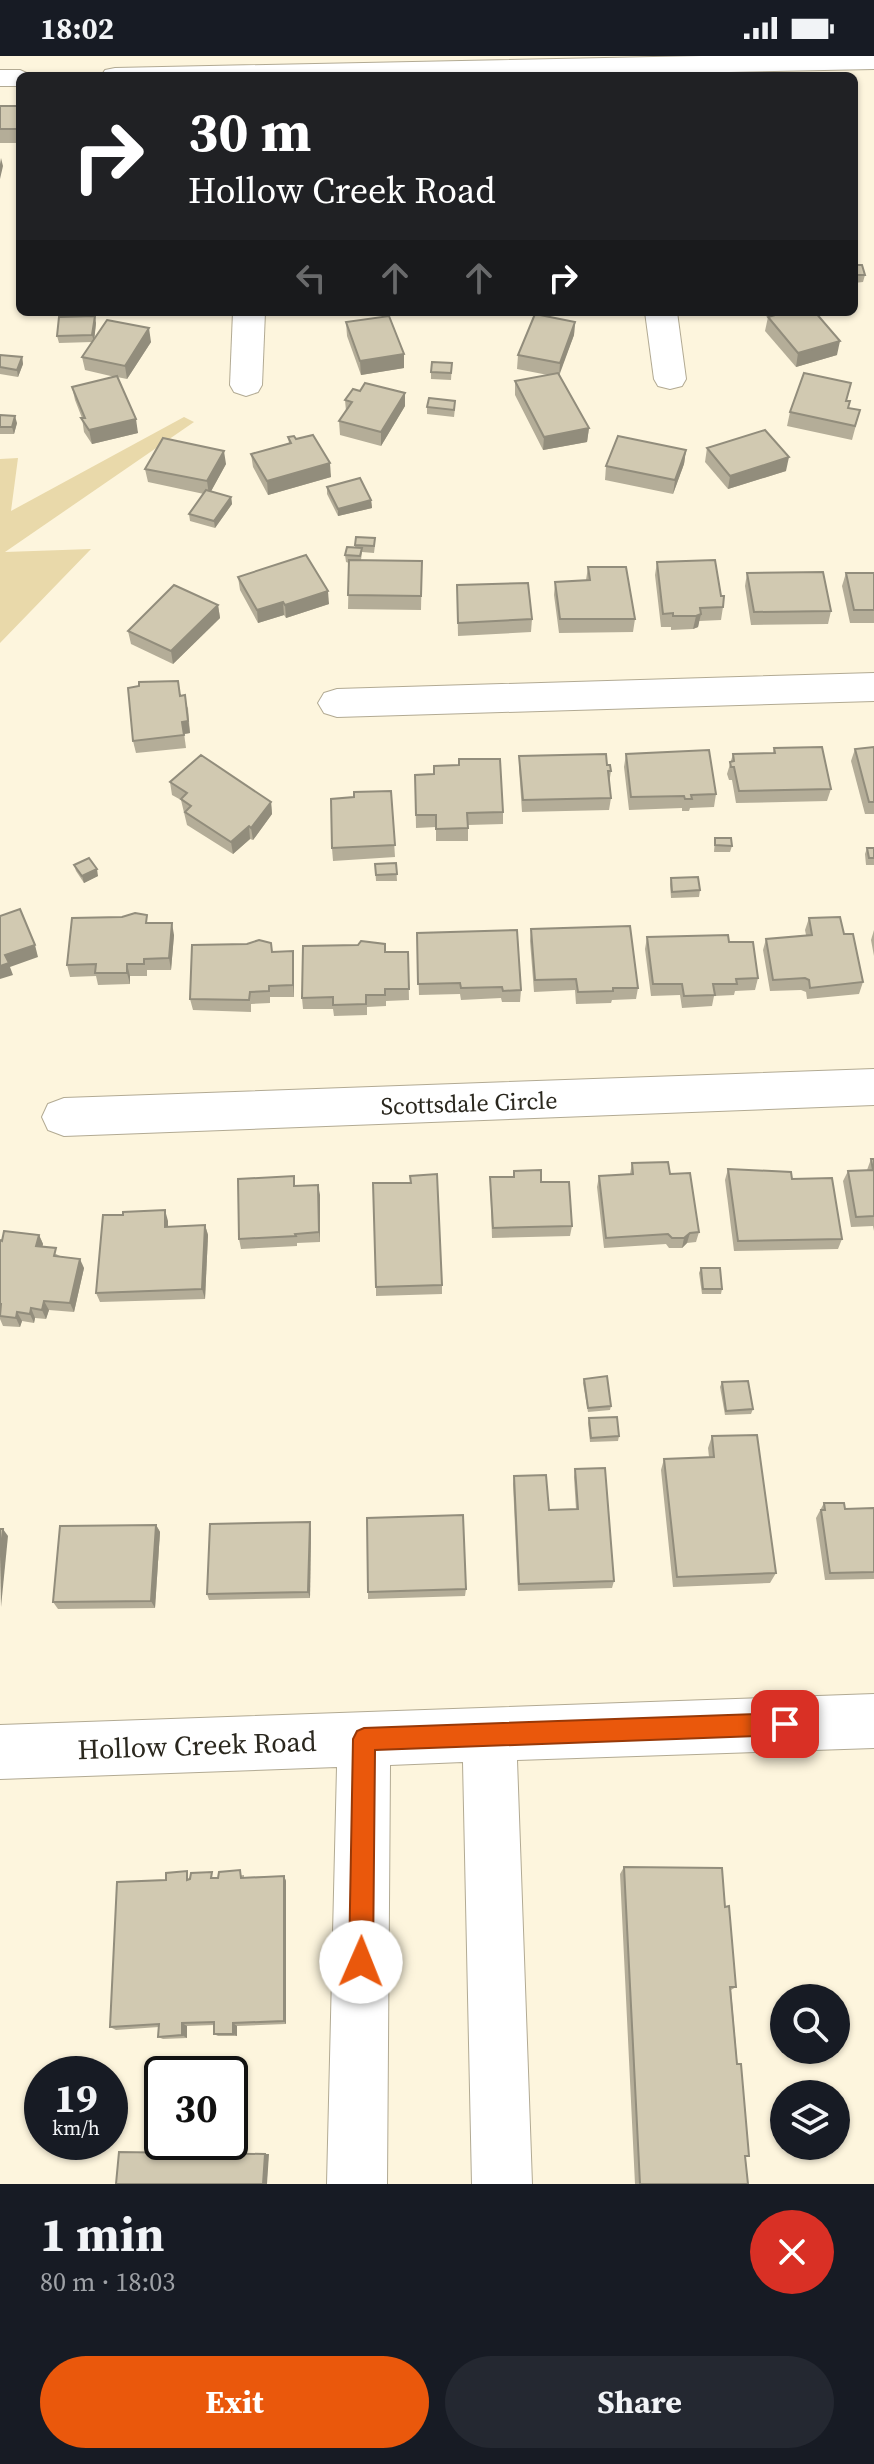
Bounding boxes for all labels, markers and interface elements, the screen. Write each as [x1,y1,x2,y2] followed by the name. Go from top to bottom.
[40,8,114,49] text: 18:02
[188,93,311,170] text: 30 m
[56,104,160,208] icon: right
[188,166,496,215] text: Hollow Creek Road
[289,256,333,300] icon: left
[373,256,417,300] icon: ahead
[457,256,501,300] icon: ahead
[541,256,585,300] icon: right
[380,1083,558,1123] street label: Scottsdale Circle
[751,1690,819,1758] pin
[763,1702,807,1746] icon: arrive
[77,1722,317,1768] street label: Hollow Creek Road
[319,1920,403,2004] position arrow
[770,1984,850,2160] map controls
[770,1984,850,2064] button: search
[144,2056,248,2160] speed limit sign: 30
[54,2071,98,2125] text: 19
[770,2080,850,2160] button: layers
[52,2114,100,2142] text: km/h
[40,2201,165,2267] text: 1 min
[750,2210,834,2294] button: close
[40,2264,175,2300] text: 80 m · 18:03
[40,2356,429,2448] button: Exit
[445,2356,834,2448] button: Share

